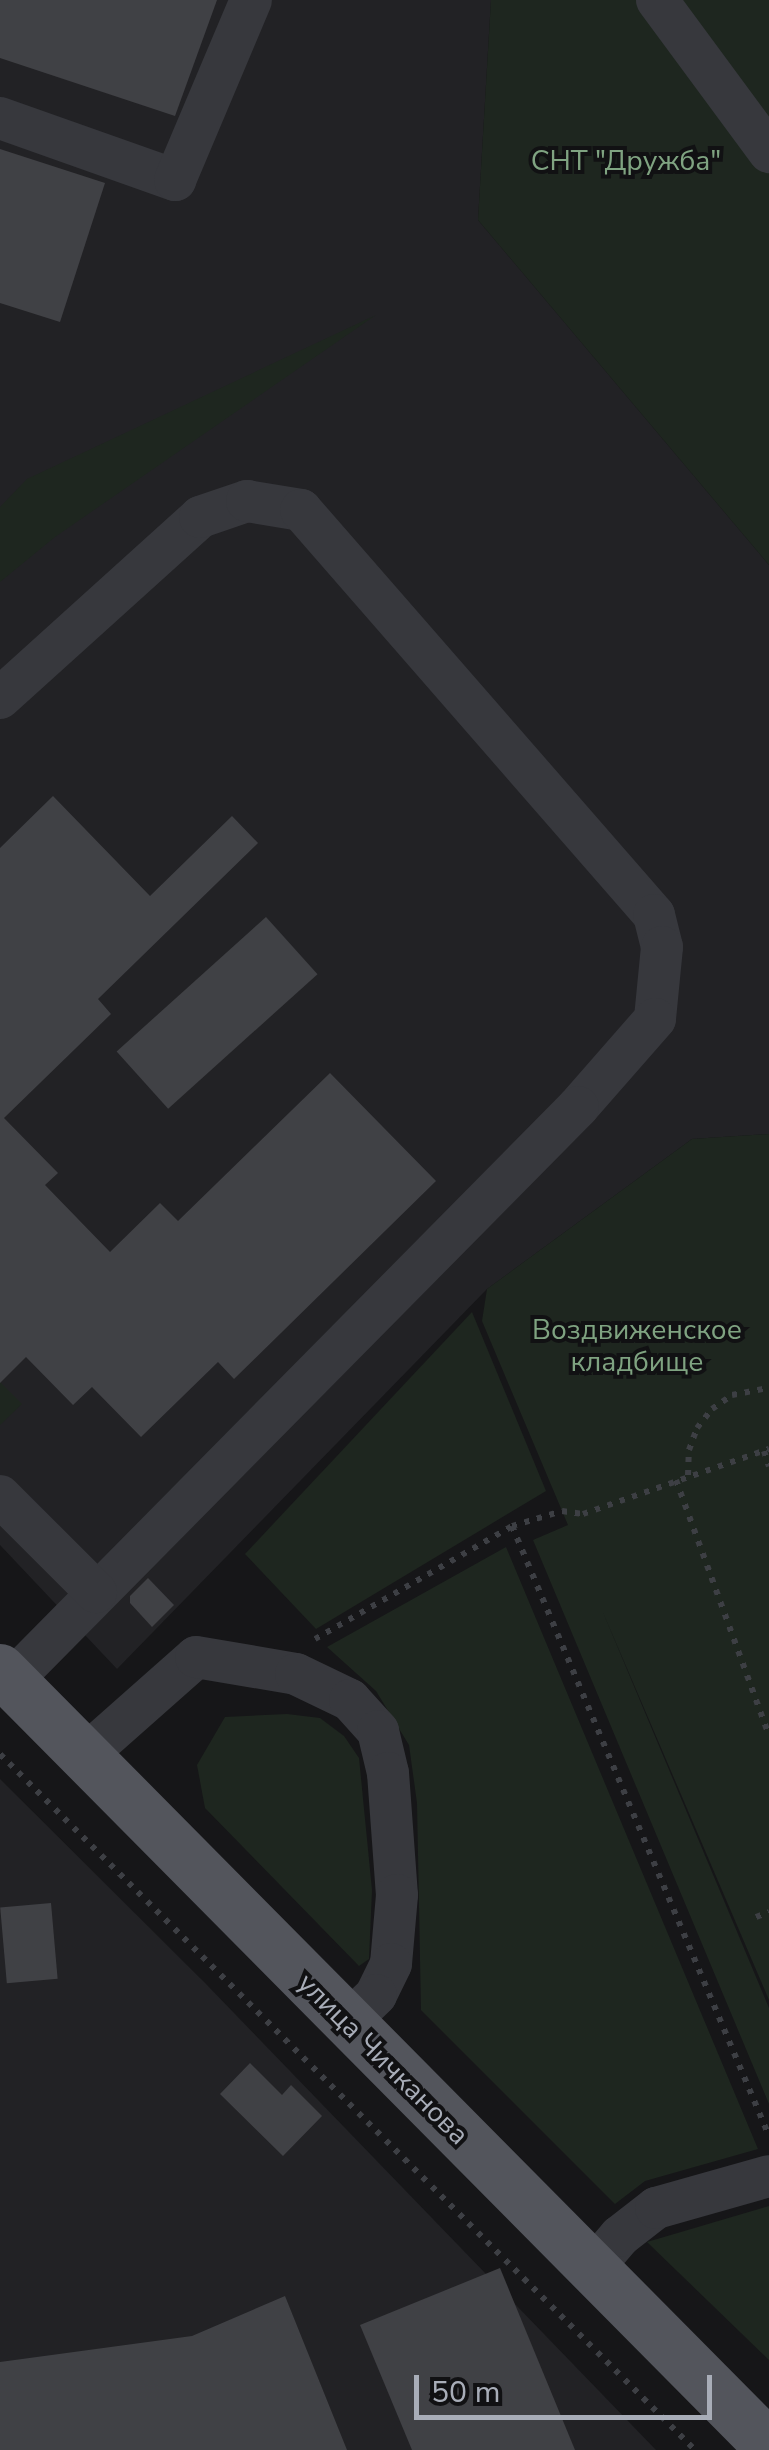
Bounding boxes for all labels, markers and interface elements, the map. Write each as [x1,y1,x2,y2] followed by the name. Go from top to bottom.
[531,144,721,178] park label: СНТ "Дружба"
[532,1313,742,1379] park label: Воздвиженское кладбище
[290,1966,476,2152] street label: улица Чичканова
[419,2355,716,2417] scale bar
[431,2372,500,2413] text: 50 m

